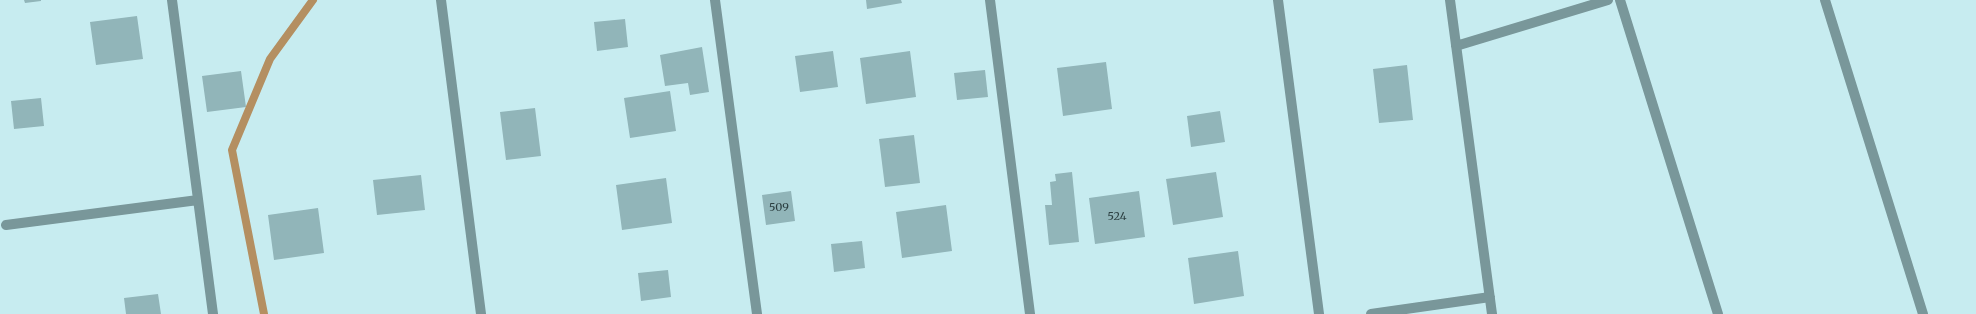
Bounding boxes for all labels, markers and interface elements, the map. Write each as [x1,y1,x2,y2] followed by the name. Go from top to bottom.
[769,201,789,215] house number: 509
[1108,210,1126,224] house number: 524

